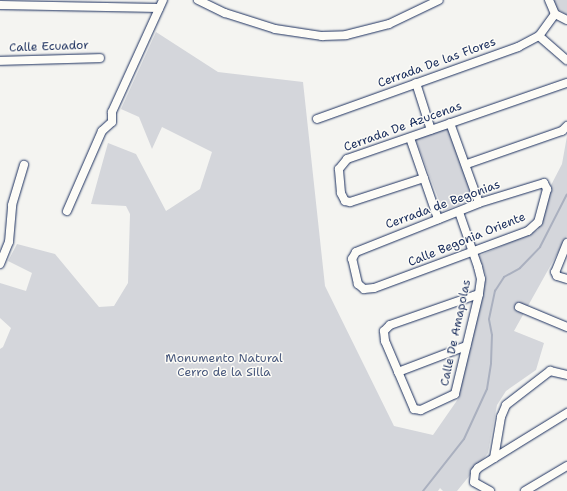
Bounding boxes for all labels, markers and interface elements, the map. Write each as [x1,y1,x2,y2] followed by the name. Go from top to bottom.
[376,35,498,91] street label: Cerrada De las Flores
[9,38,89,56] street label: Calle Ecuador
[342,99,464,155] street label: Cerrada De Azucenas
[384,178,502,232] street label: Cerrada de Begonias
[406,210,528,270] street label: Calle Begonia Oriente
[438,278,474,388] street label: Calle De Amapolas
[165,352,283,380] park label: Monumento Natural Cerro de la Silla

